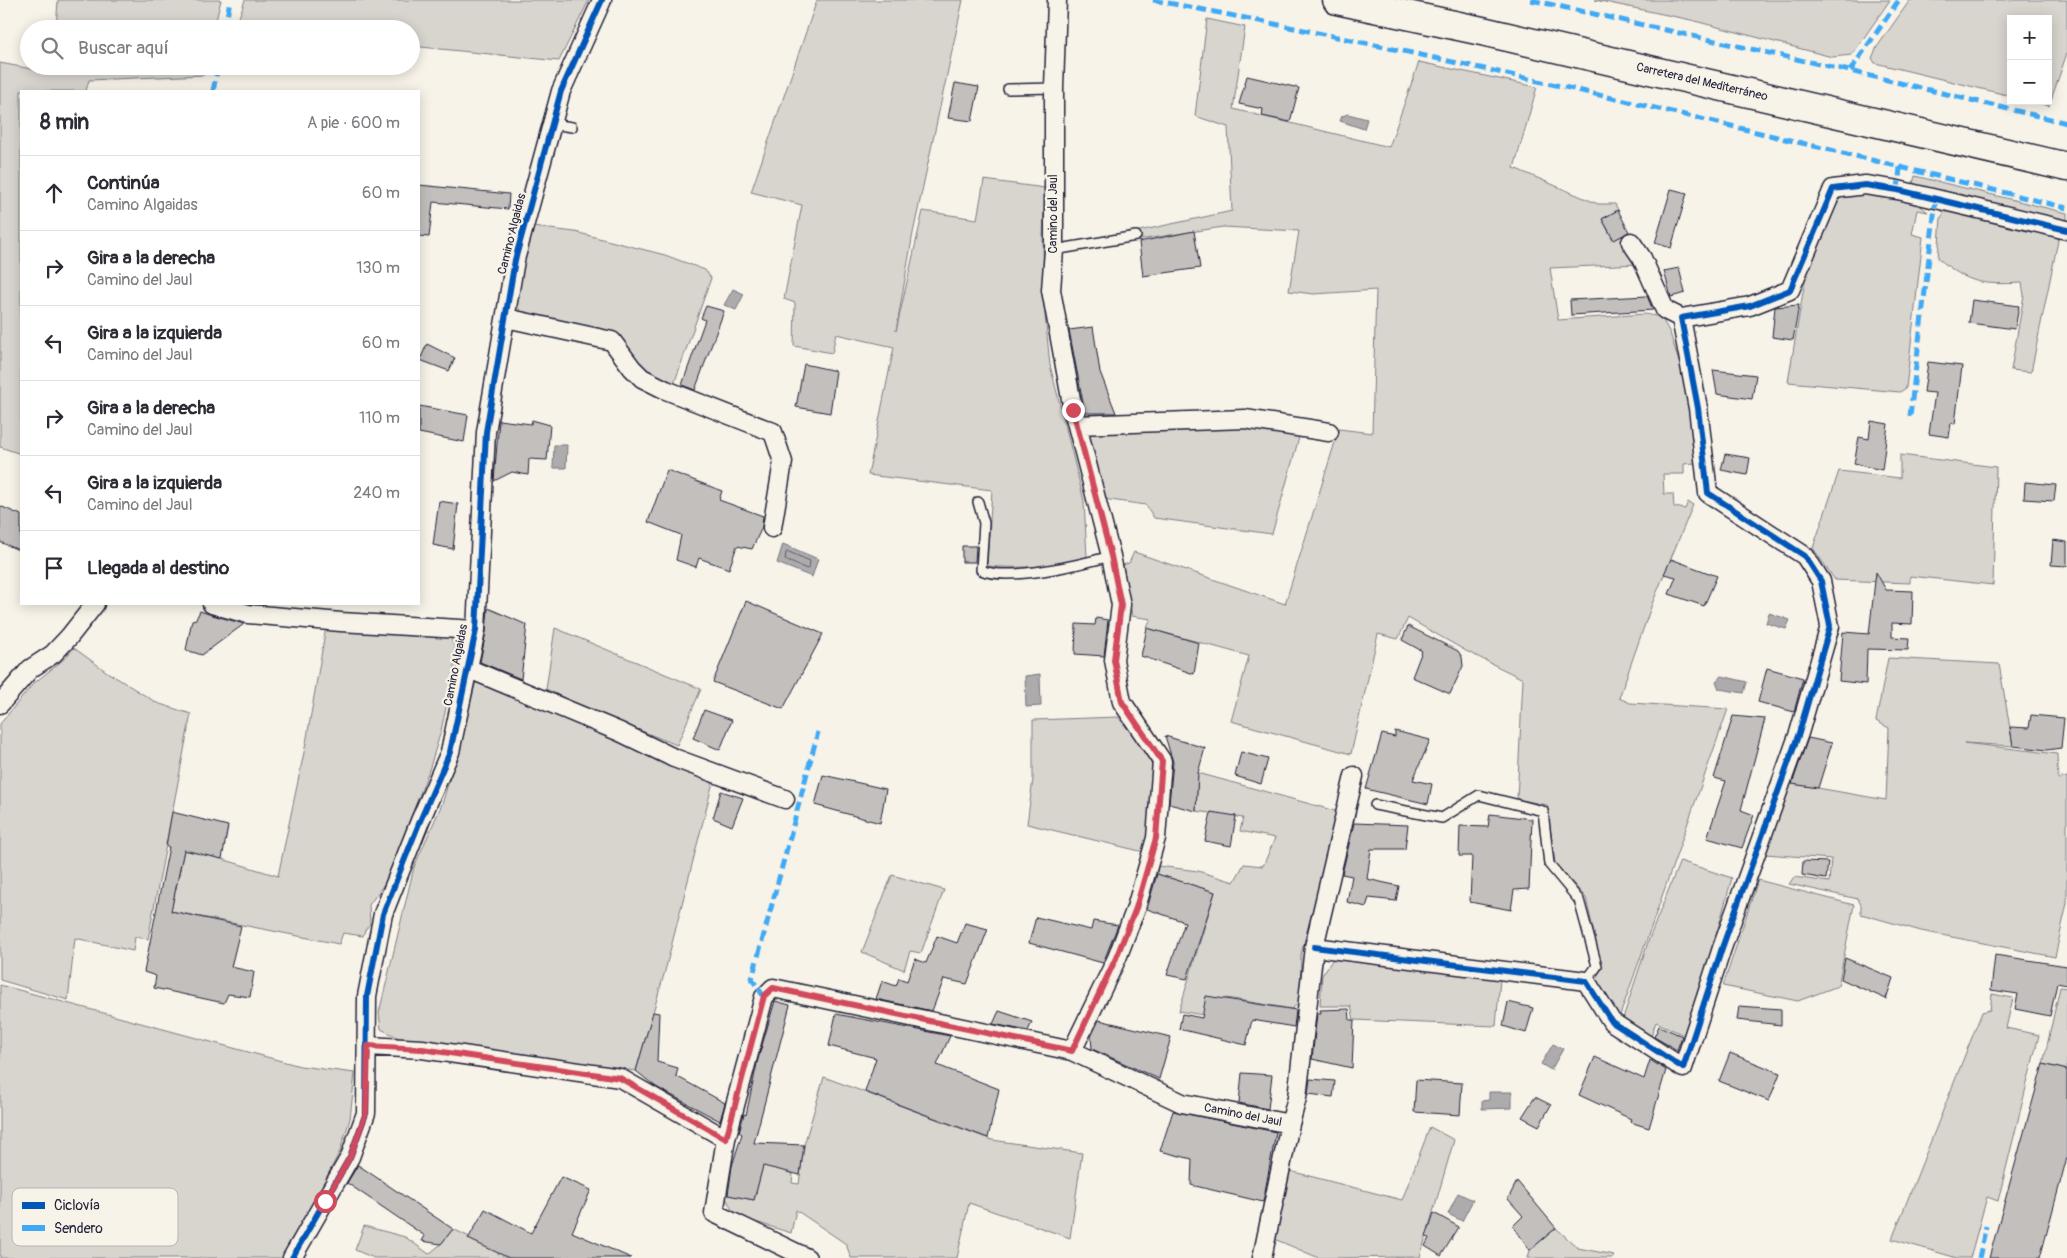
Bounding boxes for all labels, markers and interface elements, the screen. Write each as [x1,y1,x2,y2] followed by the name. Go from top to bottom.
[2007,15,2052,105] map controls
[2007,15,2052,60] button: +
[20,20,420,75] search box
[38,34,66,62] icon: search
[78,36,169,60] text: Buscar aquí
[1635,60,1770,105] street label: Carretera del Mediterráneo
[2007,60,2052,105] button: −
[40,109,89,136] text: 8 min
[307,113,400,133] text: A pie · 600 m
[87,171,160,195] text: Continúa
[1046,174,1061,254] street label: Camino del Jaul
[40,179,68,207] icon: ahead
[362,183,400,203] text: 60 m
[495,191,529,276] street label: Camino Algaidas
[87,195,198,215] text: Camino Algaidas
[87,246,215,270] text: Gira a la derecha
[40,254,68,282] icon: right
[356,258,400,278] text: 130 m
[87,270,192,290] text: Camino del Jaul
[87,321,222,345] text: Gira a la izquierda
[40,329,68,357] icon: left
[362,333,400,353] text: 60 m
[87,345,192,365] text: Camino del Jaul
[87,396,215,420] text: Gira a la derecha
[1062,399,1085,422] route end
[40,404,68,432] icon: right
[359,408,400,428] text: 110 m
[87,420,192,440] text: Camino del Jaul
[87,471,222,495] text: Gira a la izquierda
[40,479,68,507] icon: left
[353,483,400,503] text: 240 m
[87,495,192,515] text: Camino del Jaul
[40,554,68,582] icon: arrive
[87,556,229,580] text: Llegada al destino
[441,622,471,707] street label: Camino Algaidas
[1203,1100,1283,1130] street label: Camino del Jaul
[12,1188,178,1246] legend
[314,1190,337,1213] route start
[54,1197,100,1214] text: Ciclovía
[54,1220,103,1237] text: Sendero

